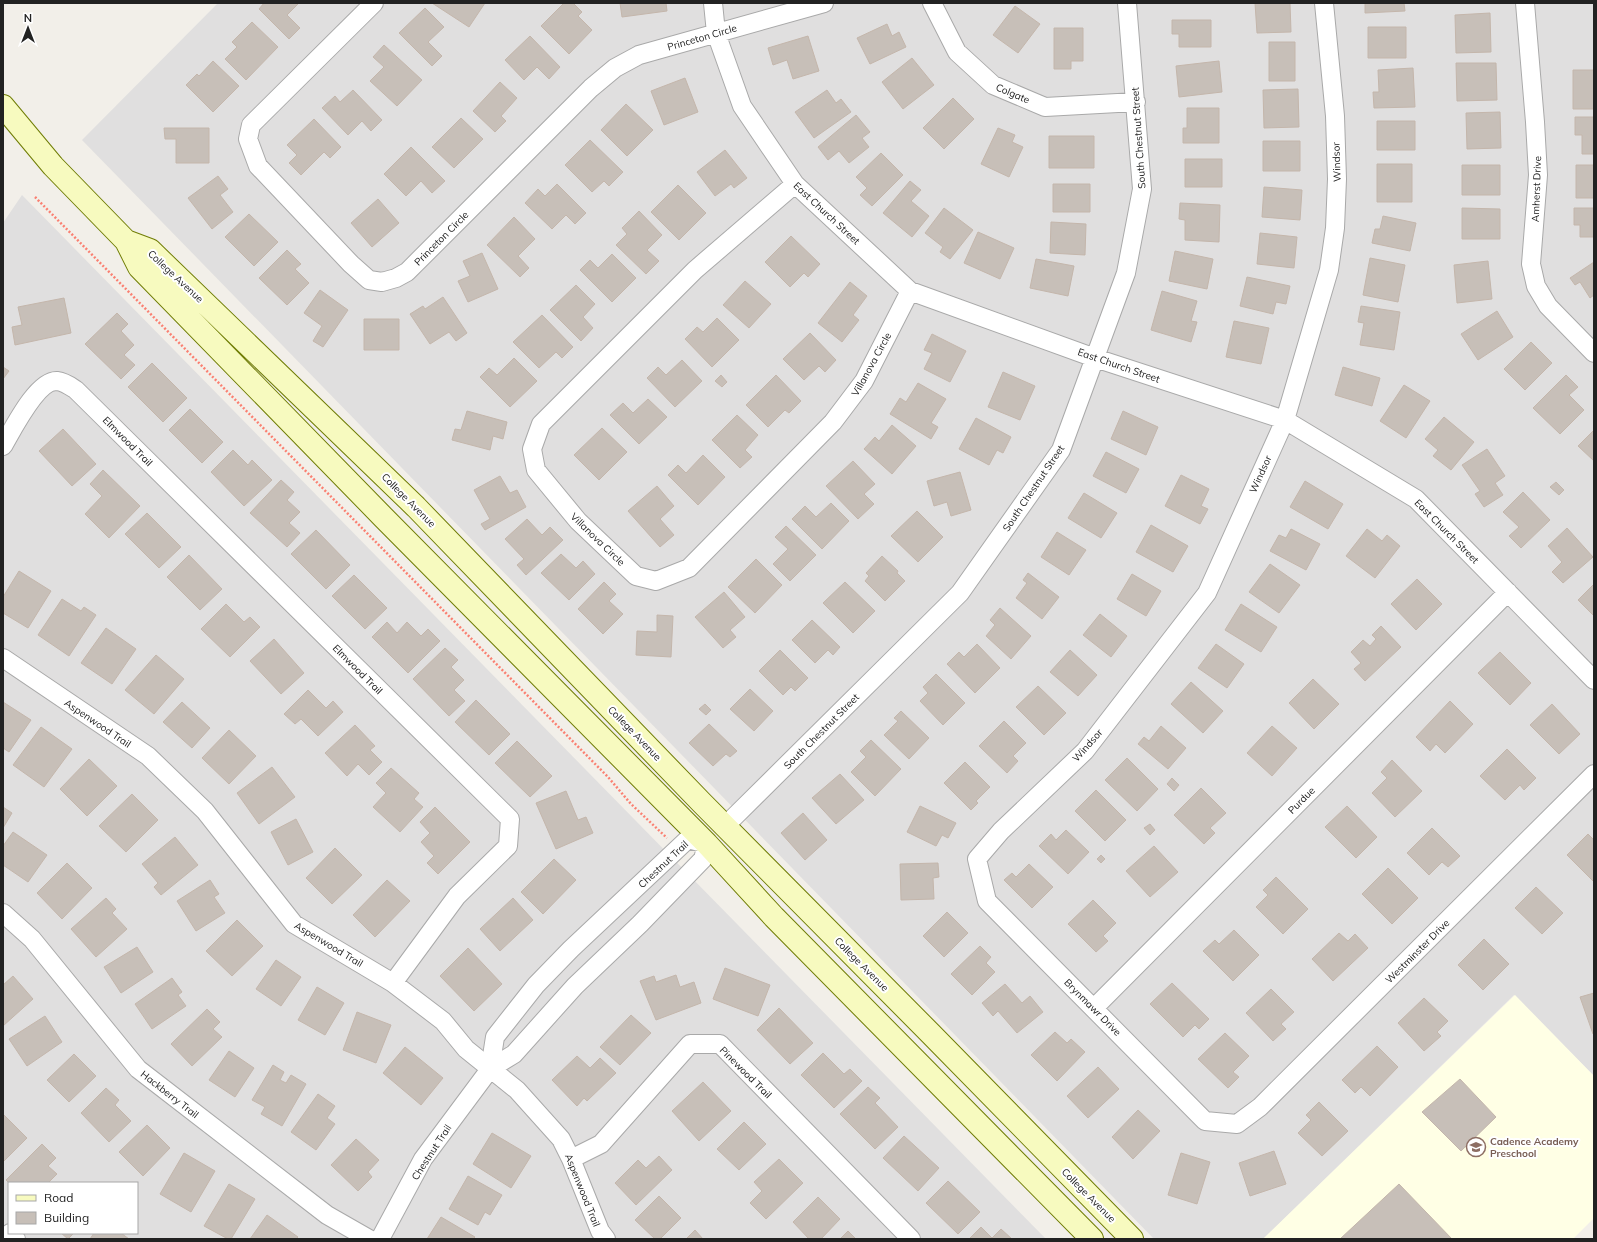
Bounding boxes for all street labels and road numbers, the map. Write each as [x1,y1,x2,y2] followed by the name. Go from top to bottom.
[666,21,738,54] street label: Princeton Circle
[994,81,1032,106] street label: Colgate
[1128,86,1149,189] street label: South Chestnut Street
[1329,142,1344,182] street label: Windsor
[1529,156,1544,222] street label: Amherst Drive
[791,179,863,248] street label: East Church Street
[411,208,471,268] street label: Princeton Circle
[145,247,206,305] street label: College Avenue
[849,330,894,398] street label: Villanova Circle
[1076,345,1162,386] street label: East Church Street
[100,414,155,469] street label: Elmwood Trail
[1000,442,1067,534] street label: South Chestnut Street
[1246,453,1275,495] street label: Windsor
[379,471,438,530] street label: College Avenue
[1412,496,1482,567] street label: East Church Street
[568,510,628,569] street label: Villanova Circle
[330,642,385,697] street label: Elmwood Trail
[781,690,862,772] street label: South Chestnut Street
[62,696,134,751] street label: Aspenwood Trail
[605,703,664,764] street label: College Avenue
[1069,726,1106,765] street label: Windsor
[1285,784,1318,817] street label: Purdue
[636,838,691,891] street label: Chestnut Trail
[1382,916,1452,986] street label: Westminster Drive
[292,919,365,970] street label: Aspenwood Trail
[832,935,891,994] street label: College Avenue
[1061,976,1124,1039] street label: Brynmawr Drive
[717,1044,774,1101] street label: Pinewood Trail
[138,1068,201,1121] street label: Hackberry Trail
[409,1122,454,1183] street label: Chestnut Trail
[562,1152,603,1229] street label: Aspenwood Trail
[1059,1166,1118,1225] street label: College Avenue

